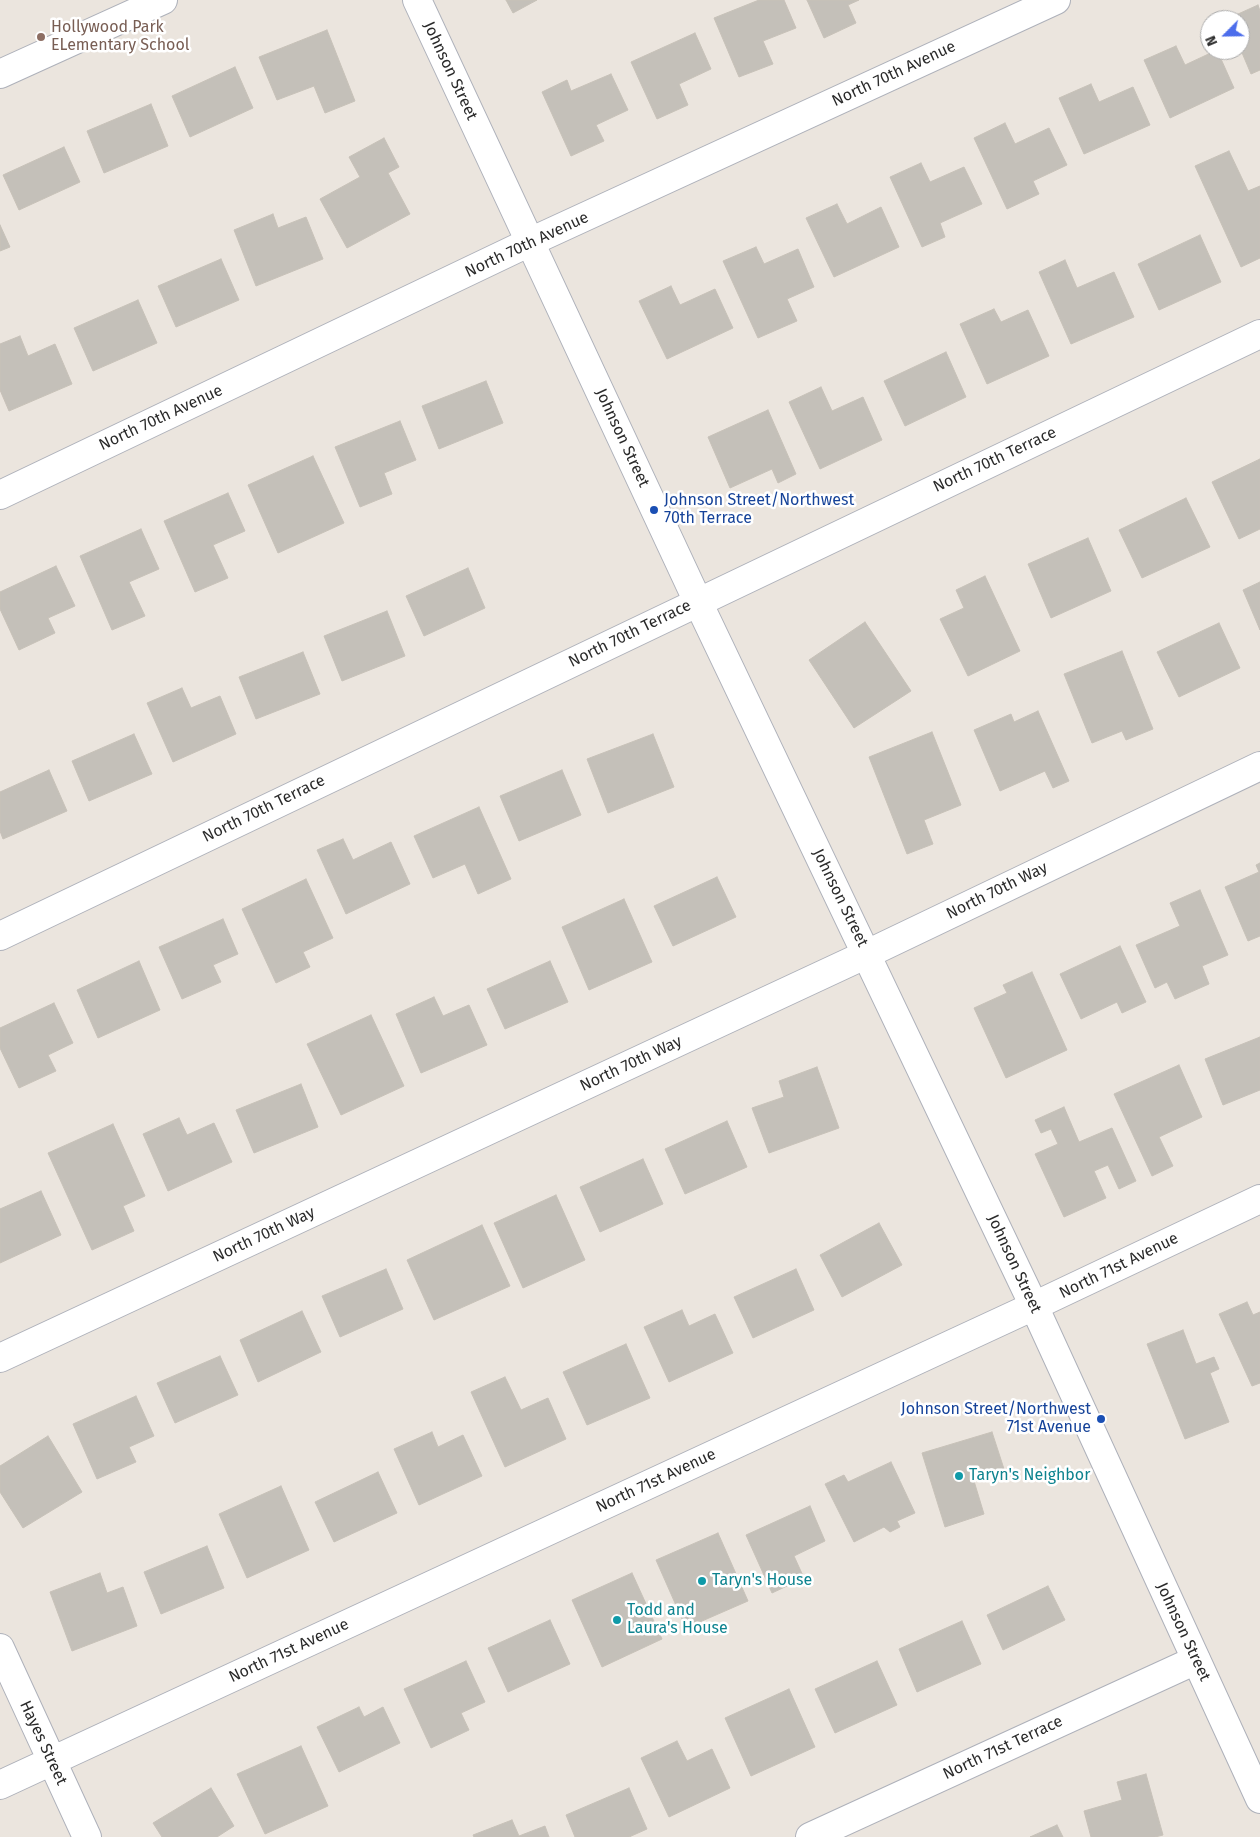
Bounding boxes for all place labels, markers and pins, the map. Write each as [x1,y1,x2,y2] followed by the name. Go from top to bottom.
[51,18,189,56] place label: Hollywood Park ELementary School
[35,31,47,43] marker: Hollywood Park ELementary School
[664,491,854,529] place label: Johnson Street/Northwest 70th Terrace
[648,504,660,516] marker: Johnson Street/Northwest 70th Terrace
[901,1400,1091,1438] place label: Johnson Street/Northwest 71st Avenue
[1095,1413,1107,1425] marker: Johnson Street/Northwest 71st Avenue
[969,1466,1090,1486] place label: Taryn's Neighbor
[953,1470,965,1482] marker: Taryn's Neighbor
[712,1571,812,1591] place label: Taryn's House
[696,1575,708,1587] marker: Taryn's House
[627,1601,728,1639] place label: Todd and Laura's House
[611,1614,623,1626] marker: Todd and Laura's House

